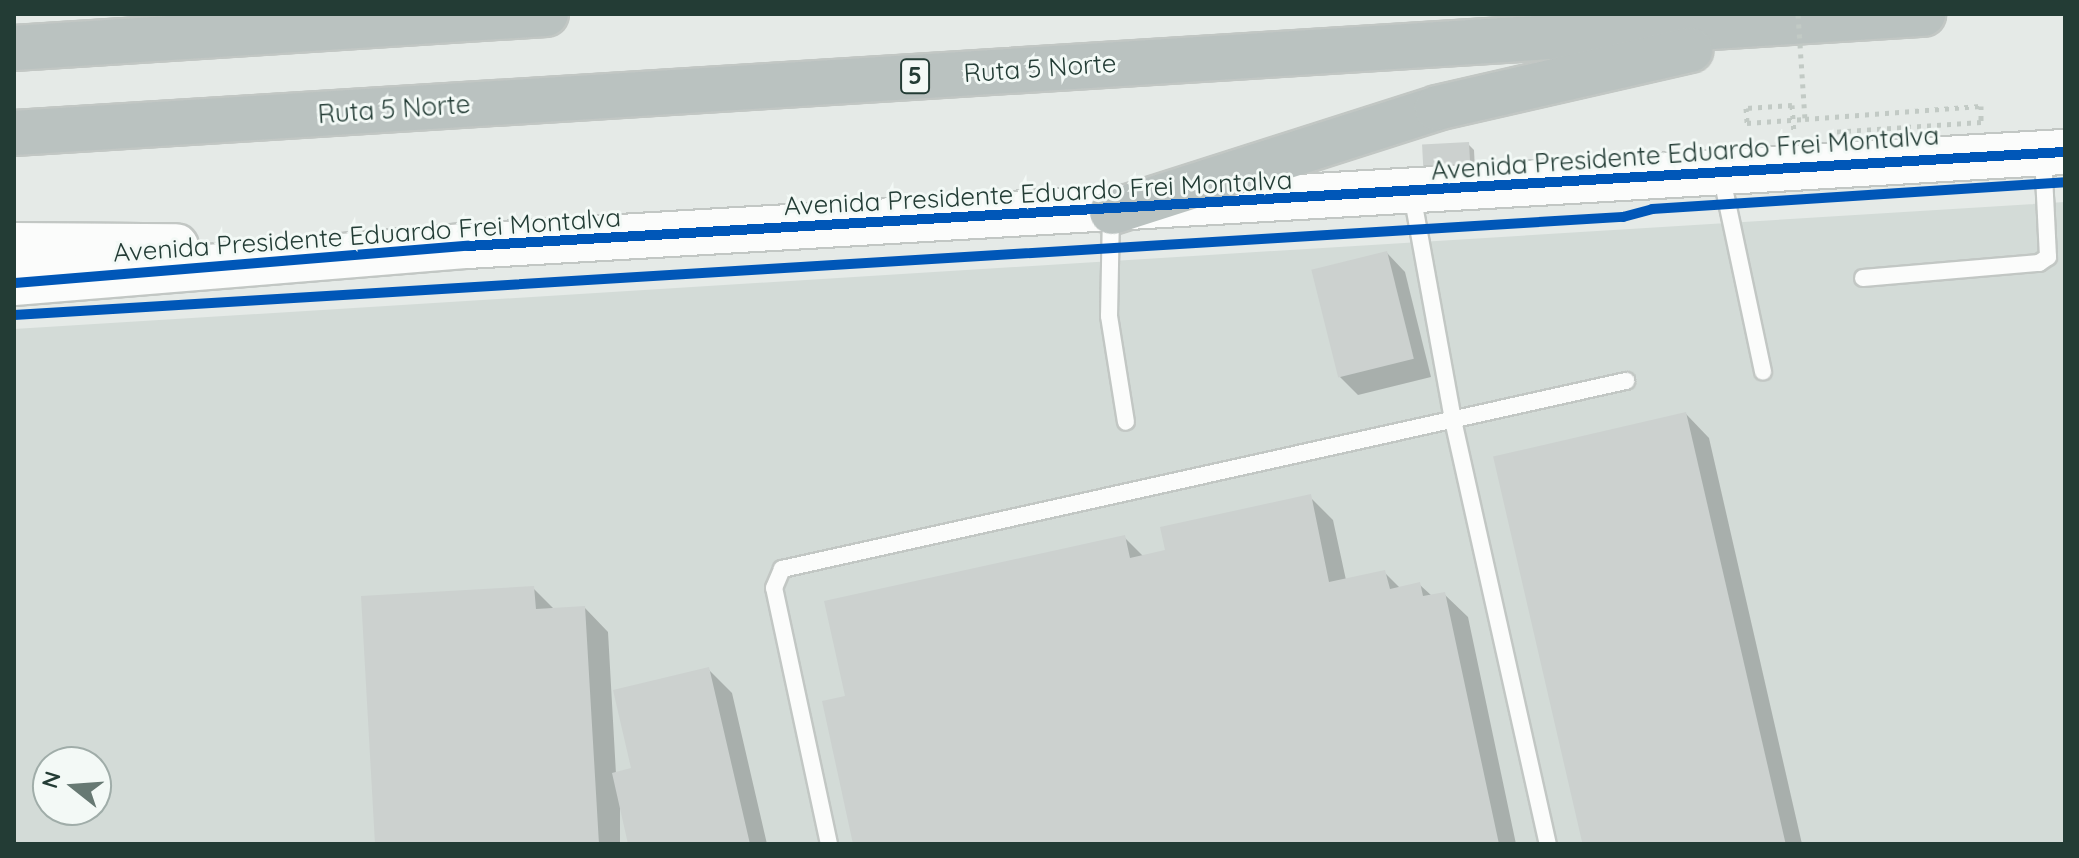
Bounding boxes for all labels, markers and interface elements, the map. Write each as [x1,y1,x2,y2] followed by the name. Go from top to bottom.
[963,47,1117,89] street label: Ruta 5 Norte
[899,56,931,96] road number: 5
[317,88,471,130] street label: Ruta 5 Norte
[1430,120,1940,186] street label: Avenida Presidente Eduardo Frei Montalva
[783,164,1293,222] street label: Avenida Presidente Eduardo Frei Montalva
[112,202,622,268] street label: Avenida Presidente Eduardo Frei Montalva
[32,746,112,826] north arrow
[35,768,67,791] text: N

